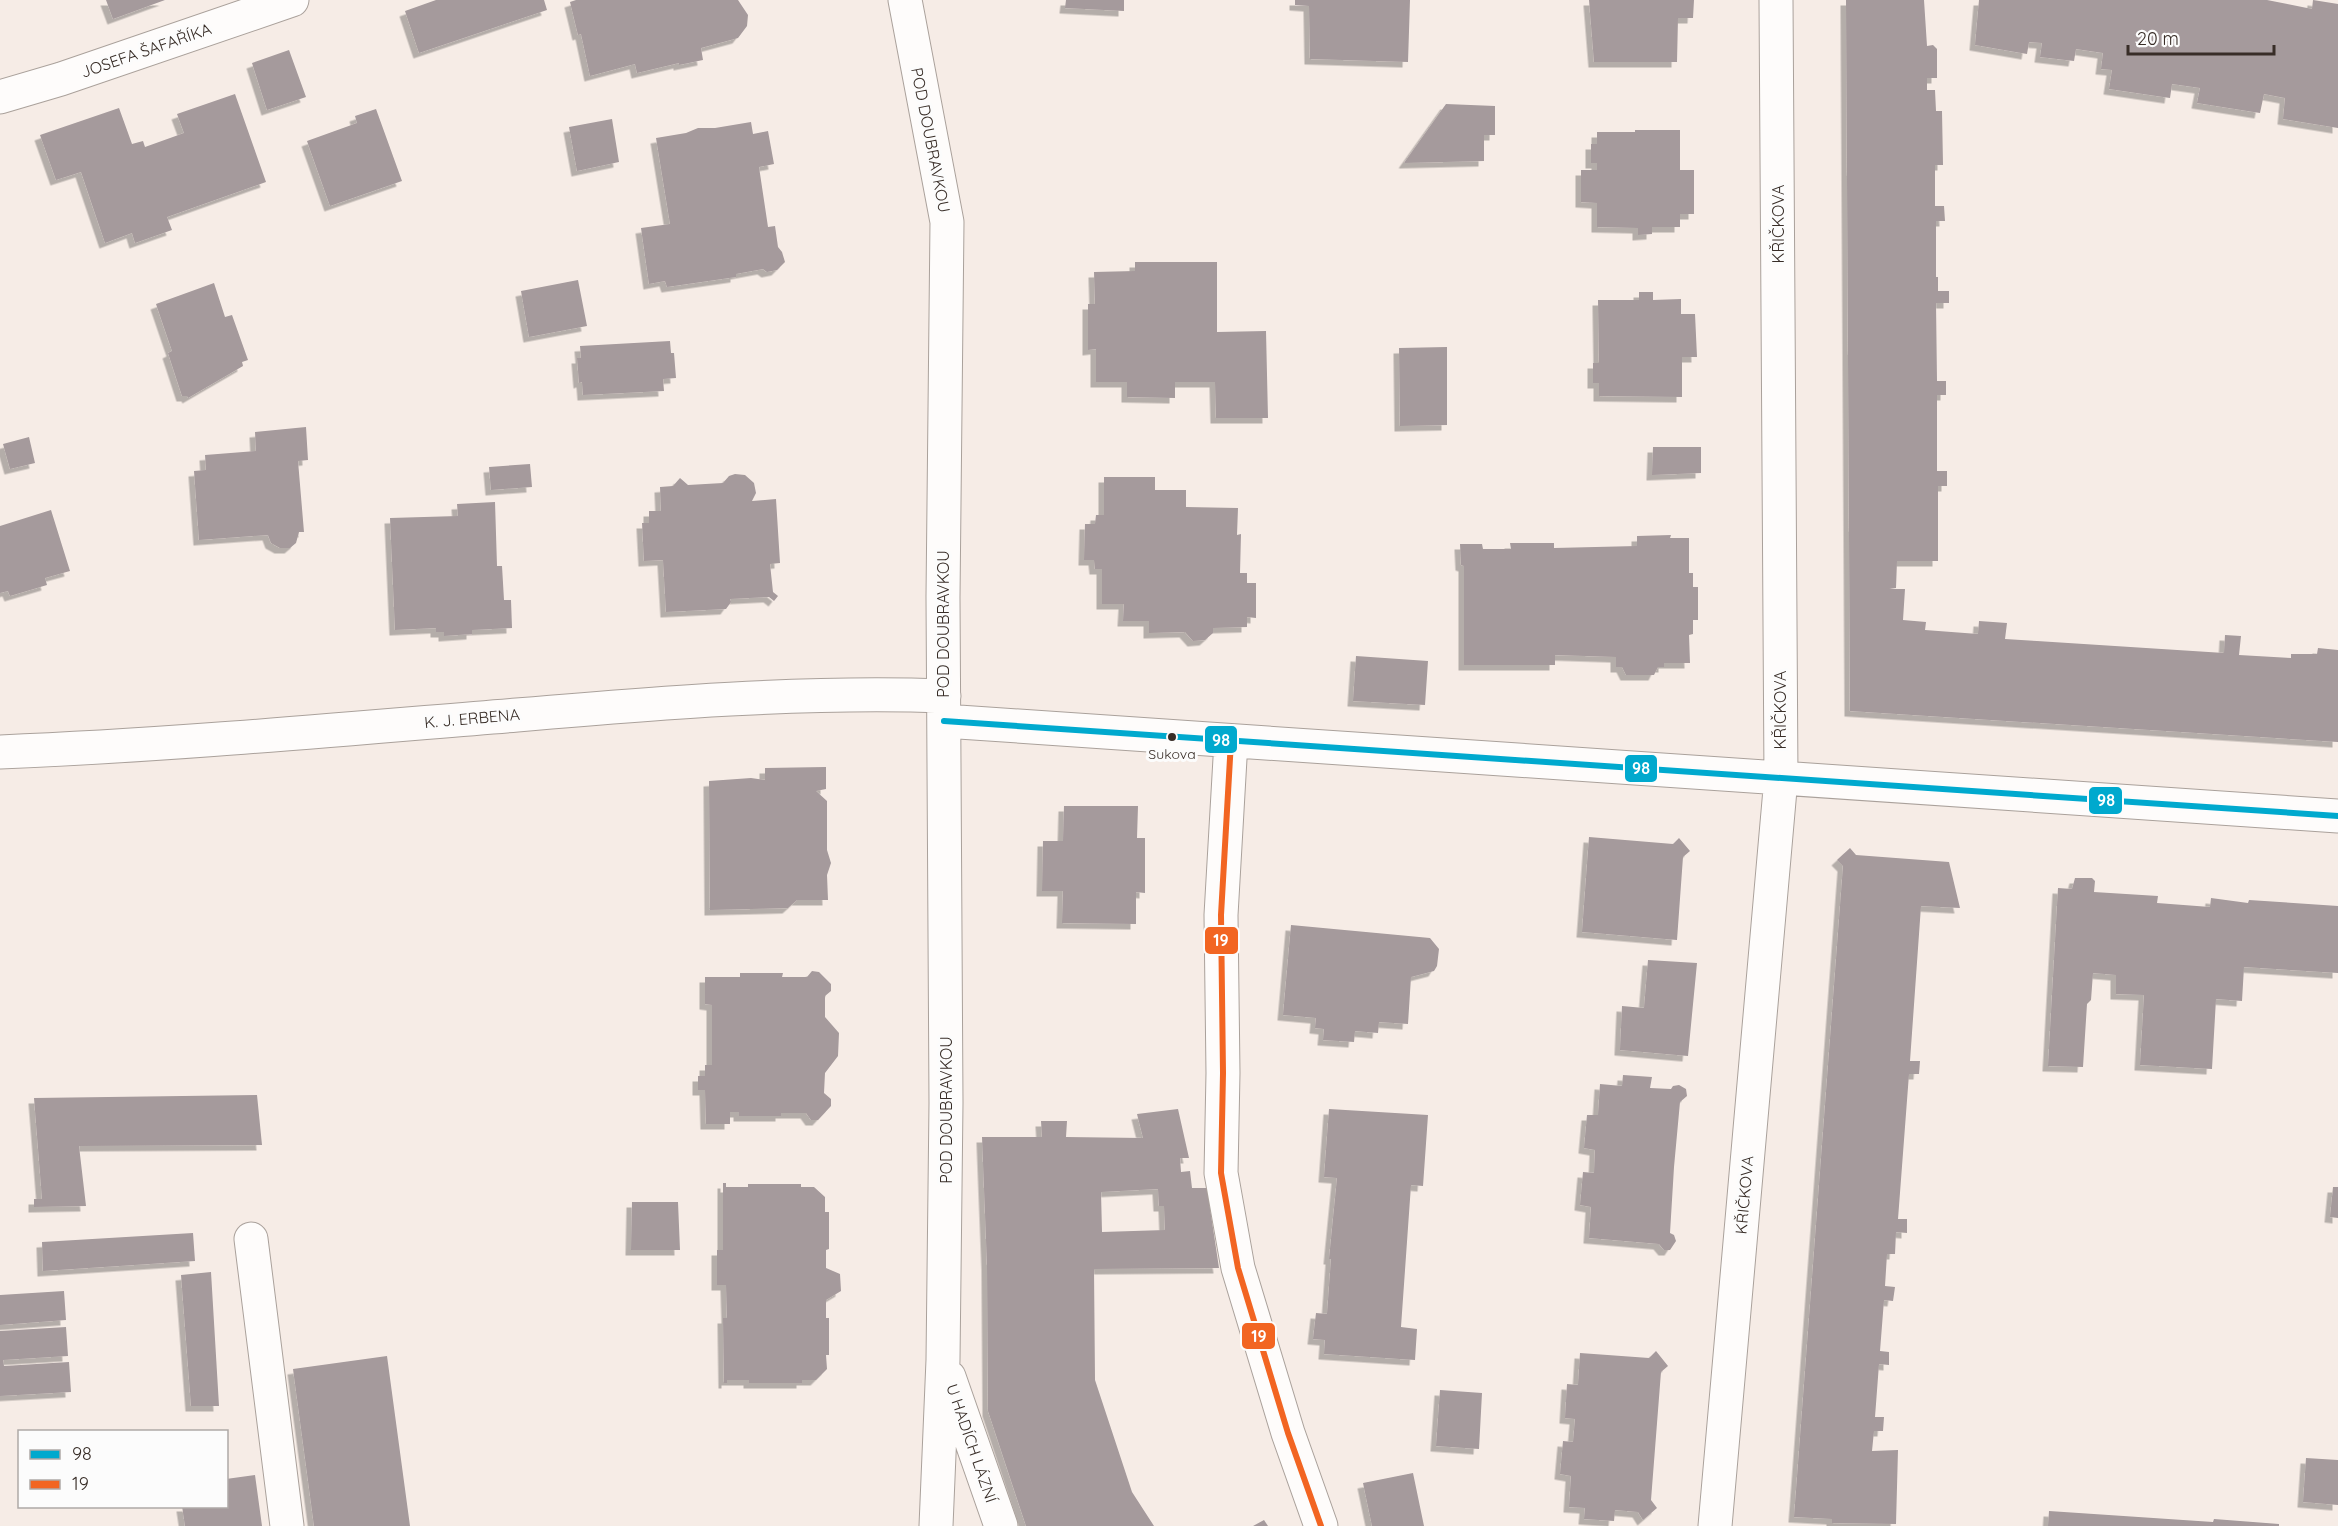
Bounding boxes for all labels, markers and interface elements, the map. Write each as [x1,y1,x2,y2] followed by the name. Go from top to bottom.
[78,18,214,82] street label: JOSEFA ŠAFAŘÍKA
[2128,18,2274,56] scale bar
[2137,27,2179,50] text: 20 m
[907,66,955,214] street label: POD DOUBRAVKOU
[1768,185,1788,263] street label: KŘIČKOVA
[933,550,953,698] street label: POD DOUBRAVKOU
[1770,671,1790,749] street label: KŘIČKOVA
[423,704,521,732] street label: K. J. ERBENA
[1204,725,1238,754] line badge: 98
[1212,730,1230,750] text: 98
[1166,731,1178,743] marker: Sukova
[1148,745,1196,763] place label: Sukova
[1624,754,1658,783] line badge: 98
[1632,758,1650,778] text: 98
[2088,786,2123,815] line badge: 98
[2097,790,2115,810] text: 98
[1204,926,1239,955] line badge: 19
[1213,930,1229,950] text: 19
[936,1036,956,1184] street label: POD DOUBRAVKOU
[1731,1155,1757,1235] street label: KŘIČKOVA
[1241,1322,1276,1350] line badge: 19
[1251,1326,1267,1346] text: 19
[942,1381,1002,1506] street label: U HADÍCH LÁZNÍ
[18,1430,228,1508] legend
[72,1442,92,1465] text: 98
[72,1472,89,1495] text: 19

